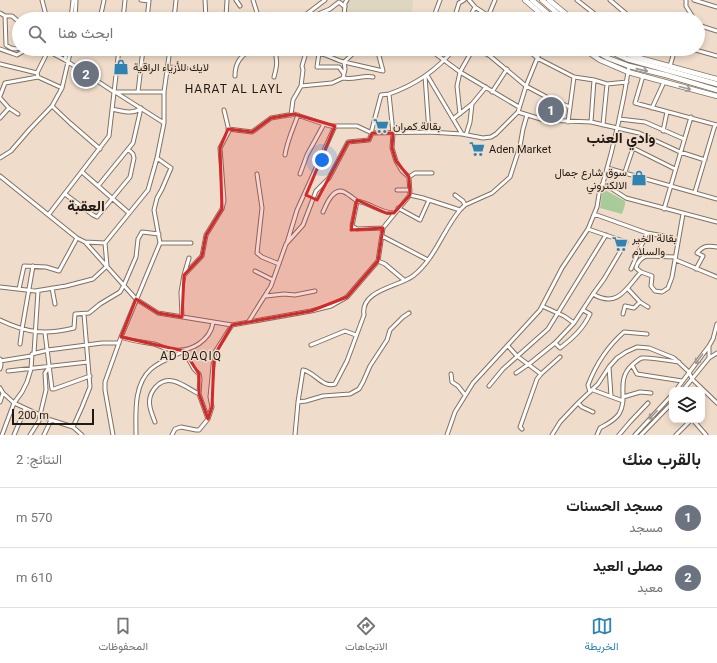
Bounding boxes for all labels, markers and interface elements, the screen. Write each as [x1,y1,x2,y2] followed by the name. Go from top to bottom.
[12,12,705,56] search box
[26,23,48,45] icon: search
[58,24,113,42] text: ابحث هنا
[112,58,130,76] shop icon: لايك للأزياء الراقية
[73,59,99,89] pin: 2
[133,61,209,74] place label: لايك للأزياء الراقية
[635,66,648,74] one-way arrow
[185,82,283,96] district label: HARAT AL LAYL
[678,84,691,92] one-way arrow
[538,95,564,125] pin: 1
[372,117,390,135] supermarket icon: بقالة كمران
[393,120,441,133] place label: بقالة كمران
[586,129,656,151] district label: وادي العنب
[468,140,486,158] supermarket icon: Aden Market
[489,143,552,156] place label: Aden Market
[312,150,332,170] your location
[555,166,627,195] place label: سوق شارع جمال الالكتروني
[630,169,648,187] shop icon: سوق شارع جمال الالكتروني
[67,197,105,215] district label: العقبة
[631,232,677,259] place label: بقالة الخير والسلام
[611,235,629,253] supermarket icon: بقالة الخير والسلام
[160,349,222,363] district label: AD DAQIQ
[695,353,703,364] one-way arrow
[669,387,705,423] map controls
[669,387,705,423] button: layers
[12,407,94,426] scale bar
[18,409,49,422] text: 200 m
[648,410,658,420] one-way arrow
[622,449,701,469] text: بالقرب منك
[16,452,62,467] text: النتائج: 2
[566,497,663,515] text: مسجد الحسنات
[16,510,53,525] text: 570 m
[684,510,692,525] text: 1
[629,520,663,535] text: مسجد
[593,557,663,575] text: مصلى العيد
[16,570,53,585] text: 610 m
[684,570,692,585] text: 2
[637,580,663,595] text: معبد
[98,615,148,656] tab: المحفوظات
[345,615,388,656] tab: الاتجاهات
[585,615,619,656] tab: الخريطة

